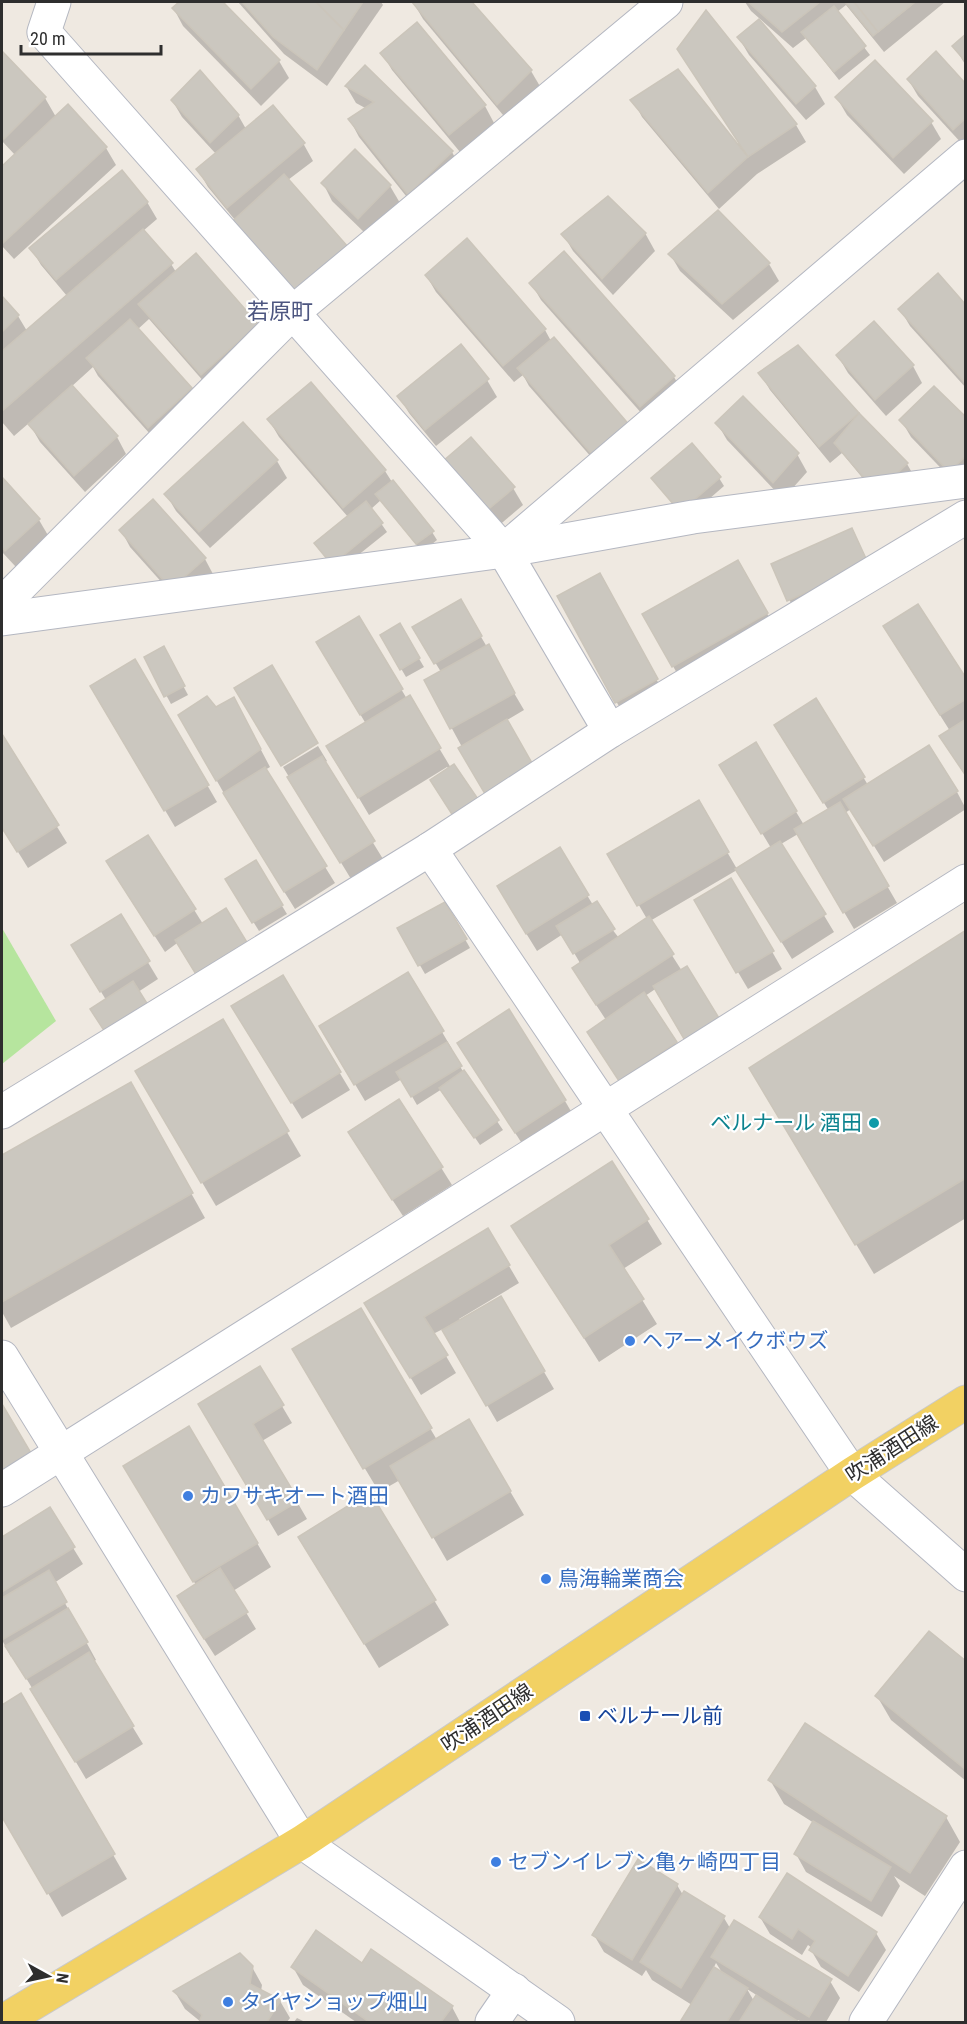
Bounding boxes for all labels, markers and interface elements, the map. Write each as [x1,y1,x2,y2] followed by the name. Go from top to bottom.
[21,18,160,56] scale bar
[30,28,65,49] text: 20 m
[247,299,313,324] district label: 若原町
[710,1111,862,1135] place label: ベルナール 酒田
[867,1116,881,1130] marker: ベルナール 酒田
[642,1329,828,1353] place label: ヘアーメイクボウズ
[623,1334,637,1348] marker: ヘアーメイクボウズ
[841,1410,943,1488] street label: 吹浦酒田線
[200,1484,389,1508] place label: カワサキオート酒田
[181,1489,195,1503] marker: カワサキオート酒田
[558,1567,684,1591] place label: 鳥海輪業商会
[539,1572,553,1586] marker: 鳥海輪業商会
[437,1679,537,1757] street label: 吹浦酒田線
[597,1704,723,1728] place label: ベルナール前
[578,1709,592,1723] marker: ベルナール前
[508,1850,781,1874] place label: セブンイレブン亀ヶ崎四丁目
[489,1855,503,1869] marker: セブンイレブン亀ヶ崎四丁目
[18,1946,78,2006] north arrow
[52,1972,72,1984] text: N
[240,1990,428,2014] place label: タイヤショップ畑山
[221,1995,235,2009] marker: タイヤショップ畑山

